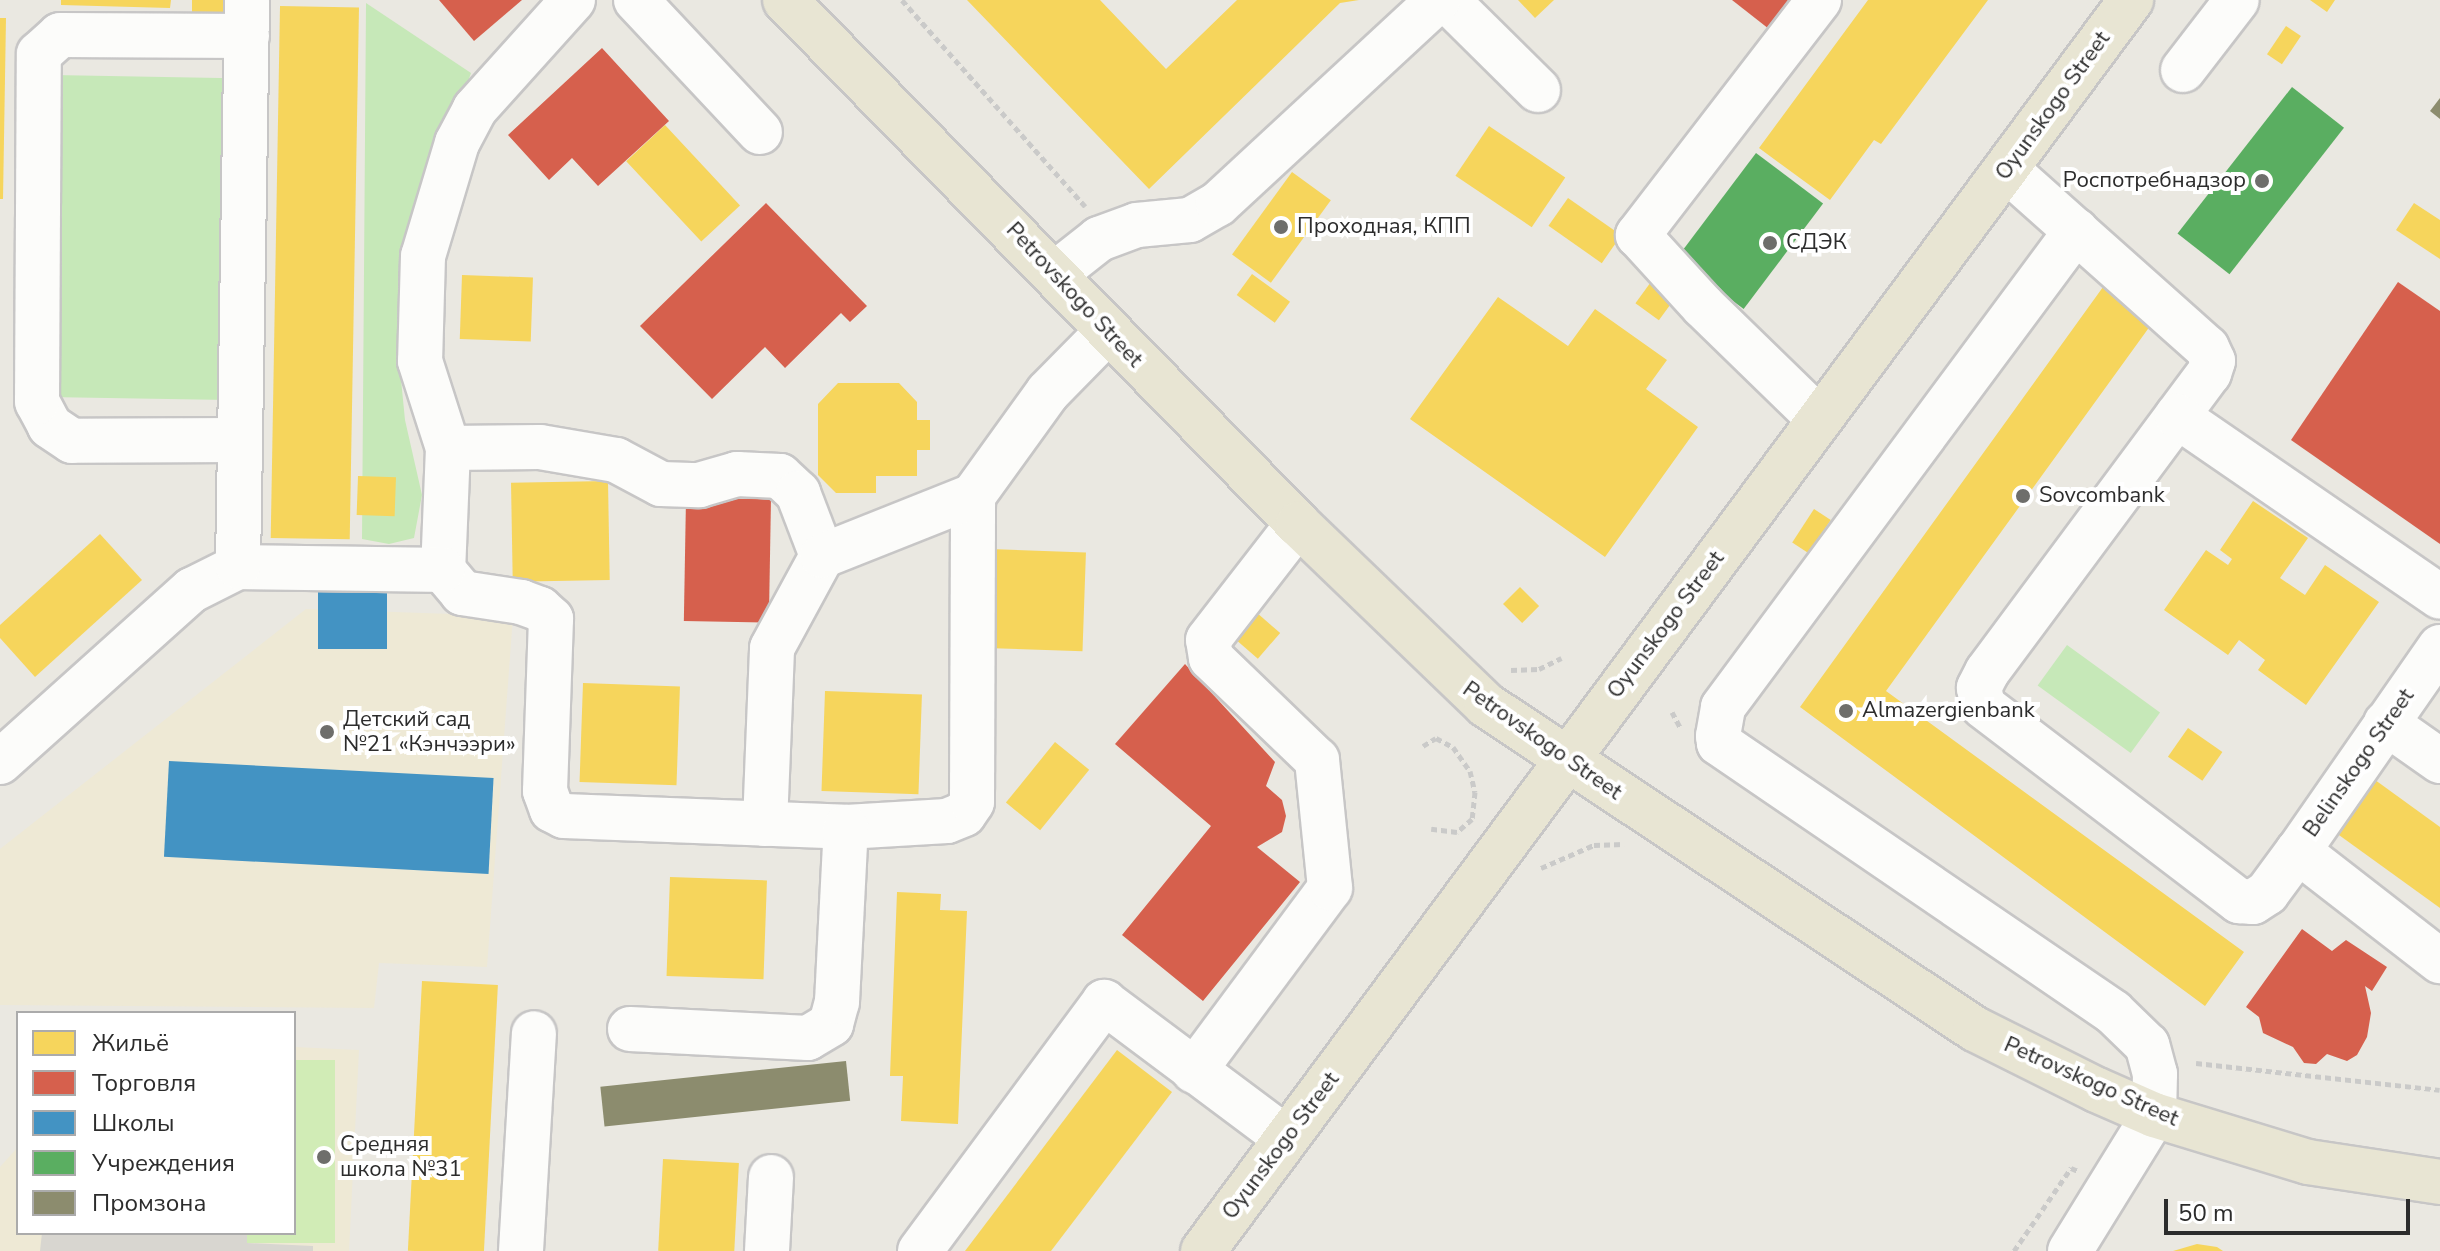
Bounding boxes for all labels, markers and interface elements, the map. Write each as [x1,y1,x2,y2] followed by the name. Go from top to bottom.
[1990,26,2116,186] street label: Oyunskogo Street
[2063,168,2246,194] place label: Роспотребнадзор
[2253,172,2271,190] marker: Роспотребнадзор
[1297,214,1471,240] place label: Проходная, КПП
[1000,217,1148,373] street label: Petrovskogo Street
[1272,218,1290,236] marker: Проходная, КПП
[1786,230,1847,256] place label: СДЭК
[1761,234,1779,252] marker: СДЭК
[2039,483,2165,509] place label: Sovcombank
[2014,487,2032,505] marker: Sovcombank
[1602,546,1730,704] street label: Oyunskogo Street
[1457,676,1627,806] street label: Petrovskogo Street
[2298,684,2420,842] street label: Belinskogo Street
[1862,698,2035,724] place label: Almazergienbank
[1837,702,1855,720] marker: Almazergienbank
[343,706,516,758] place label: Детский сад №21 «Кэнчээри»
[318,723,336,741] marker: Детский сад №21 «Кэнчээри»
[16,1011,296,1235] legend
[92,1027,169,1059] text: Жильё
[2000,1032,2182,1132] street label: Petrovskogo Street
[92,1067,196,1099] text: Торговля
[1217,1067,1345,1225] street label: Oyunskogo Street
[92,1107,175,1139] text: Школы
[340,1131,462,1182] place label: Средняя школа №31
[92,1147,235,1179] text: Учреждения
[315,1148,333,1166] marker: Средняя школа №31
[2168,1183,2414,1233] scale bar
[92,1187,206,1219] text: Промзона
[2178,1197,2234,1229] text: 50 m

